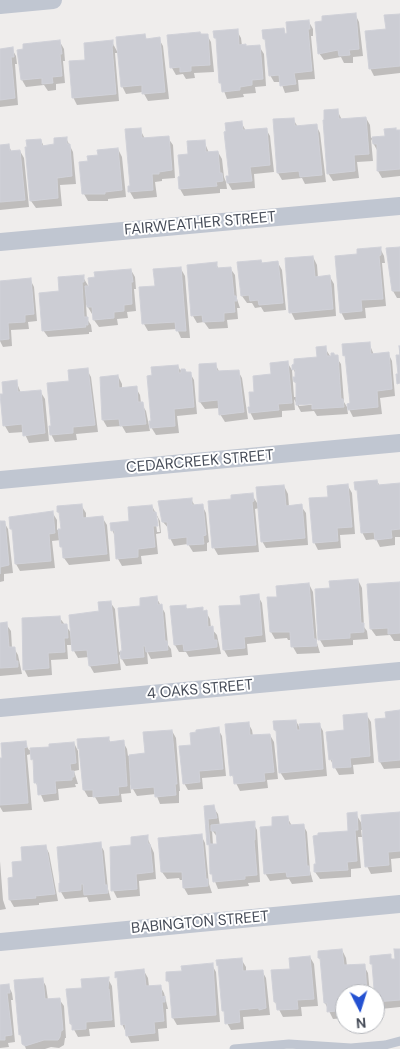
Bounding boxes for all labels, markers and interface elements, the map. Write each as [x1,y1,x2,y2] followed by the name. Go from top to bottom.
[124,208,276,240] street label: FAIRWEATHER STREET
[125,447,275,477] street label: CEDARCREEK STREET
[146,676,254,704] street label: 4 OAKS STREET
[130,908,270,938] street label: BABINGTON STREET
[335,984,385,1034] north arrow
[355,1014,367,1032] text: N

